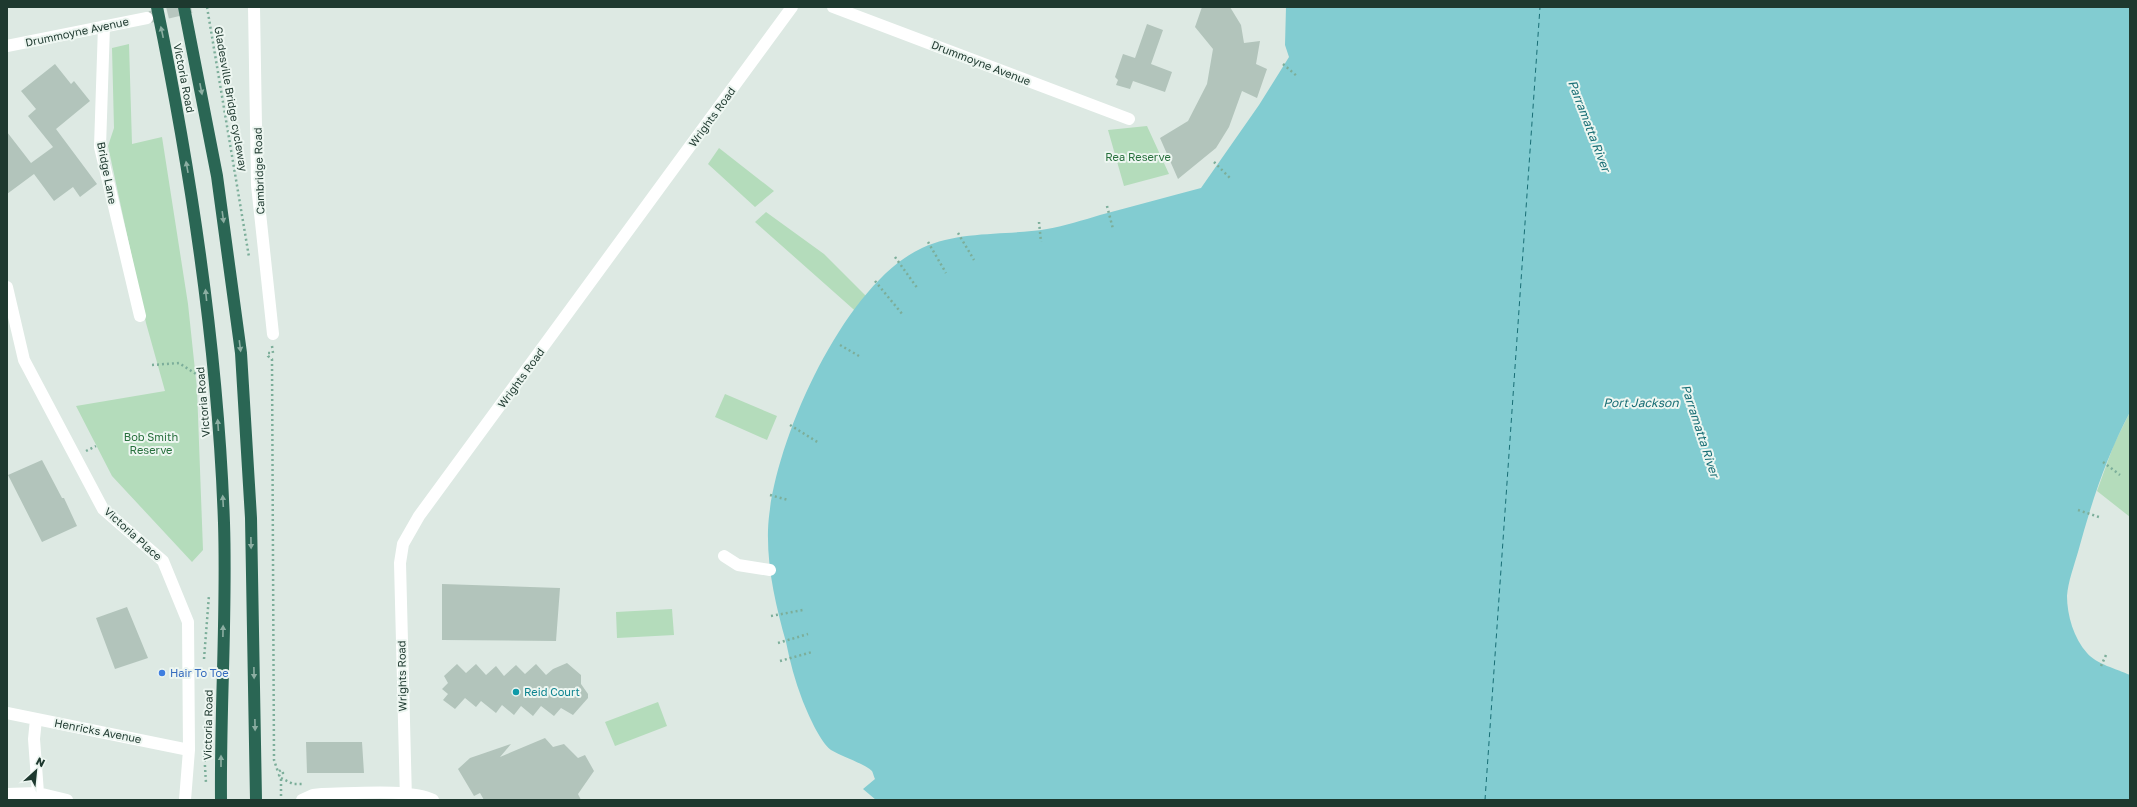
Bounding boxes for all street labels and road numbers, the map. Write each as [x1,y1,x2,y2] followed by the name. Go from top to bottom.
[24,14,130,49] street label: Drummoyne Avenue
[212,25,251,172] street label: Gladesville Bridge cycleway
[930,38,1033,87] street label: Drummoyne Avenue
[171,42,198,114] street label: Victoria Road
[685,84,738,149] street label: Wrights Road
[250,127,267,215] street label: Cambridge Road
[95,141,120,205] street label: Bridge Lane
[494,345,547,410] street label: Wrights Road
[193,366,212,438] street label: Victoria Road
[102,504,165,563] street label: Victoria Place
[394,640,409,712] street label: Wrights Road
[200,690,215,760] street label: Victoria Road
[53,716,143,745] street label: Henricks Avenue

